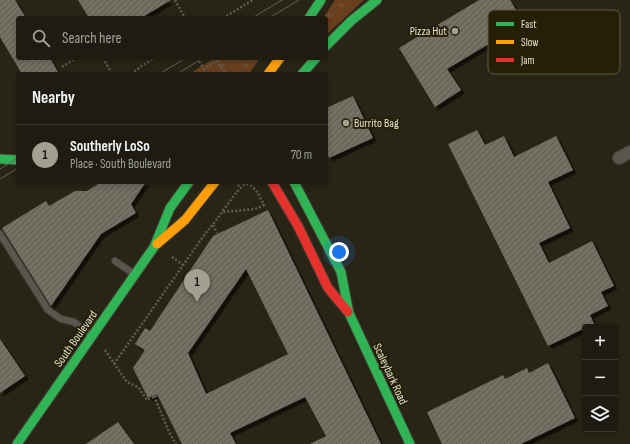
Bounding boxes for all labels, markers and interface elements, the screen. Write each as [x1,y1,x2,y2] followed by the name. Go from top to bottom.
[488,10,620,74] legend
[16,16,328,60] search box
[521,18,537,31] text: Fast
[410,24,447,39] place label: Pizza Hut
[450,26,460,36] marker: Pizza Hut
[30,27,52,49] icon: search
[62,29,122,48] text: Search here
[521,36,538,49] text: Slow
[520,54,535,67] text: Jam
[32,88,75,108] text: Nearby
[354,116,399,131] place label: Burrito Bag
[341,118,351,128] marker: Burrito Bag
[70,137,150,156] text: Southerly LoSo
[42,147,48,163] text: 1
[291,147,312,163] text: 70 m
[70,156,171,172] text: Place · South Boulevard
[329,242,349,262] your location
[184,269,210,302] pin: 1
[51,308,101,370] street label: South Boulevard
[582,324,618,432] map controls
[582,324,618,360] button: +
[369,341,411,407] street label: Scaleybark Road
[582,360,618,396] button: −
[582,396,618,432] button: layers

